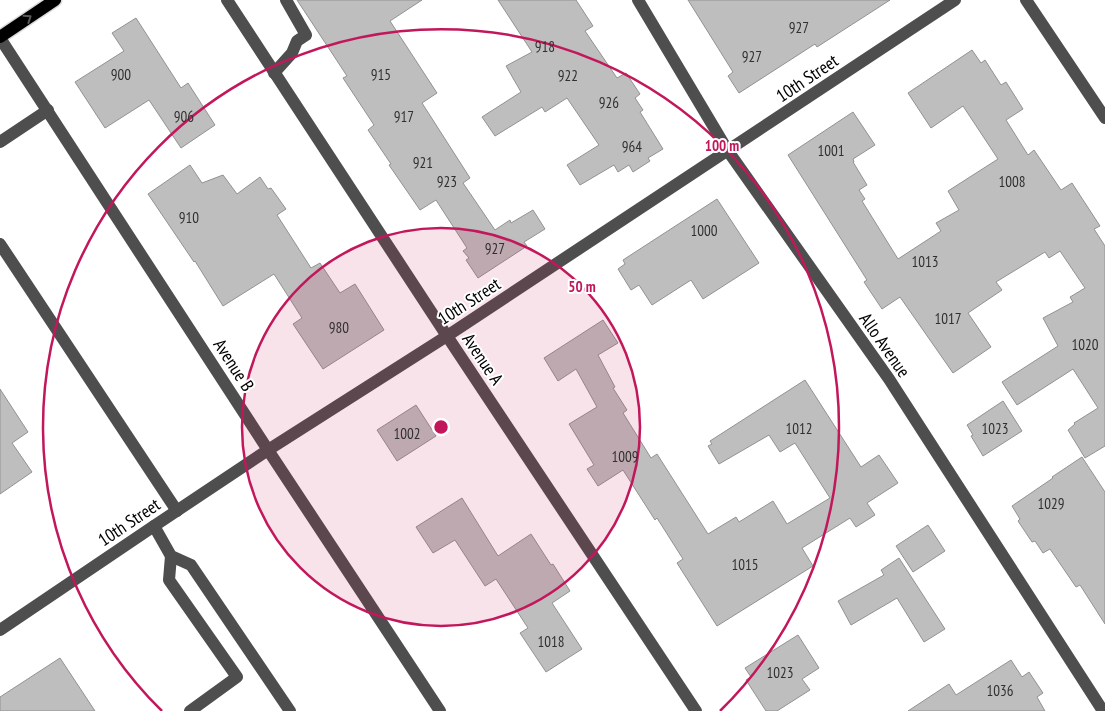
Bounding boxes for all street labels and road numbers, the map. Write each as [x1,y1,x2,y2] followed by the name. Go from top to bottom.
[771,49,843,107] street label: 10th Street
[433,272,505,330] street label: 10th Street
[854,308,916,382] street label: Allo Avenue
[457,329,509,390] street label: Avenue A
[209,334,259,396] street label: Avenue B
[93,493,165,551] street label: 10th Street

